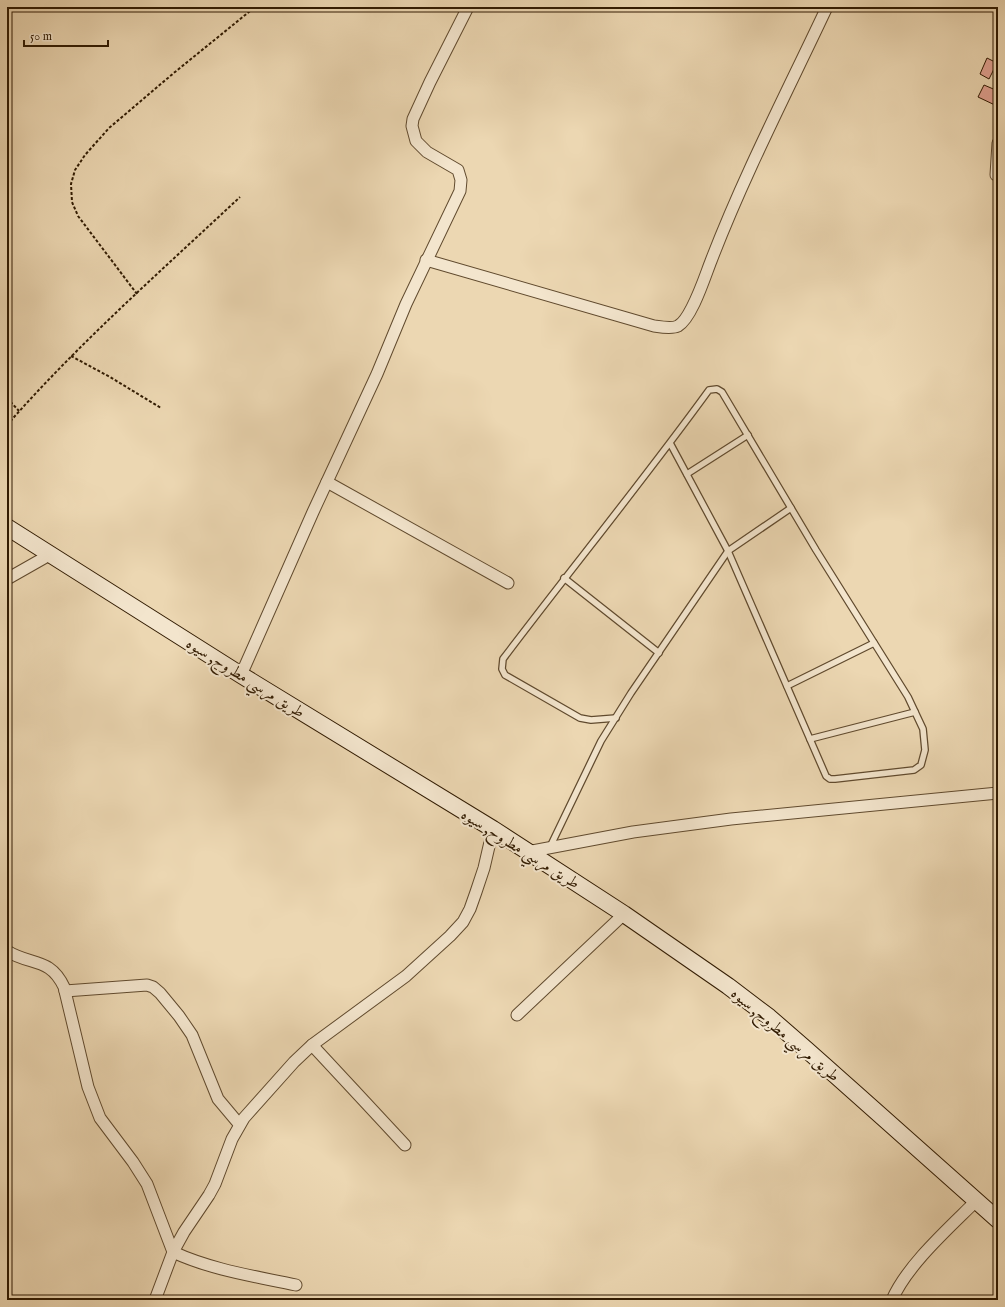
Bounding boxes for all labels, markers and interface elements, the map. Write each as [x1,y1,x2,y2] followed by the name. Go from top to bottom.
[24,22,108,48] scale bar
[30,29,52,44] text: 50 m
[180,634,308,727] street label: طريق مرسي مطروح, سيوه
[455,805,583,898] street label: طريق مرسي مطروح, سيوه
[724,984,843,1090] street label: طريق مرسي مطروح, سيوه

